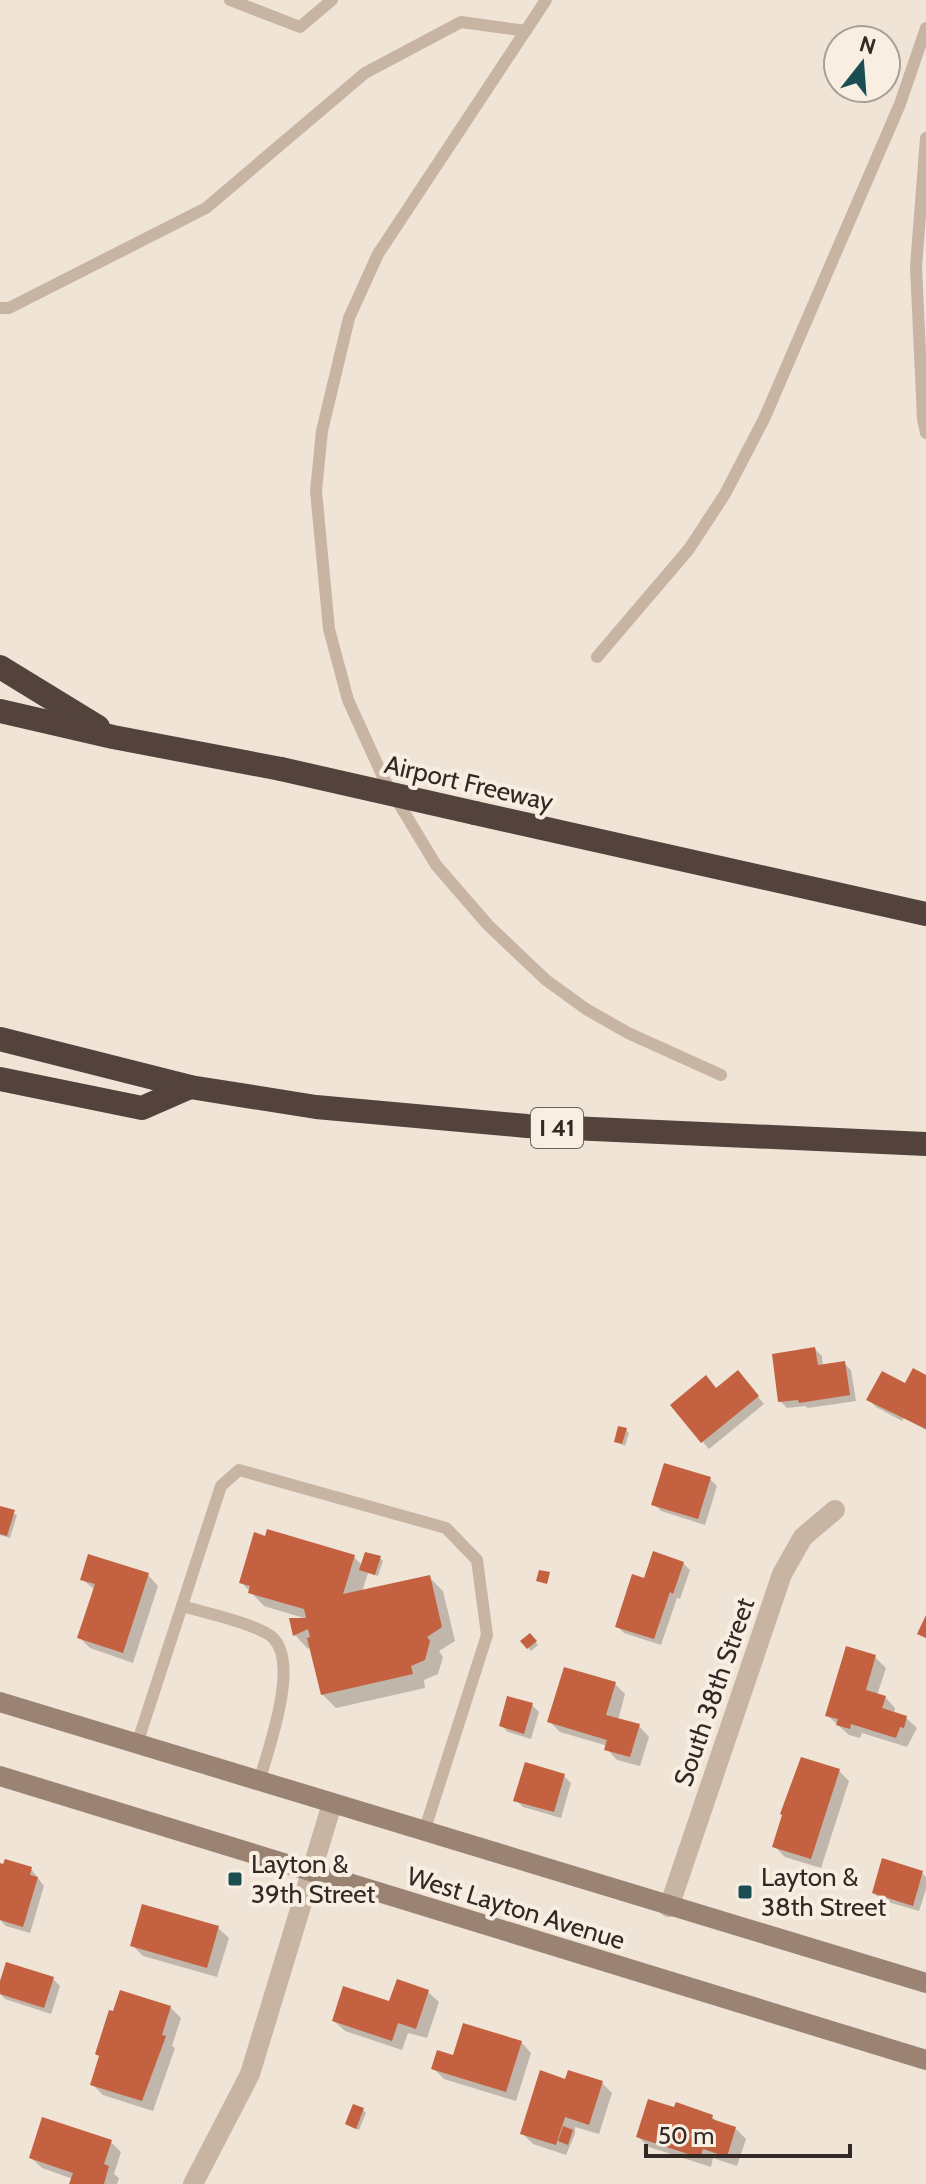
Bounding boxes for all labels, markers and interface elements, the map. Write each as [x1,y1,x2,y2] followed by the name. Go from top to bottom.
[822,24,902,104] north arrow
[856,30,879,61] text: N
[382,748,556,818] street label: Airport Freeway
[531,1108,583,1148] road number: I 41
[667,1593,761,1790] street label: South 38th Street
[251,1848,376,1910] place label: Layton & 39th Street
[403,1860,629,1956] street label: West Layton Avenue
[761,1861,887,1923] place label: Layton & 38th Street
[226,1870,244,1888] marker: Layton & 39th Street
[736,1883,754,1901] marker: Layton & 38th Street
[646,2108,850,2158] scale bar
[658,2121,714,2150] text: 50 m

